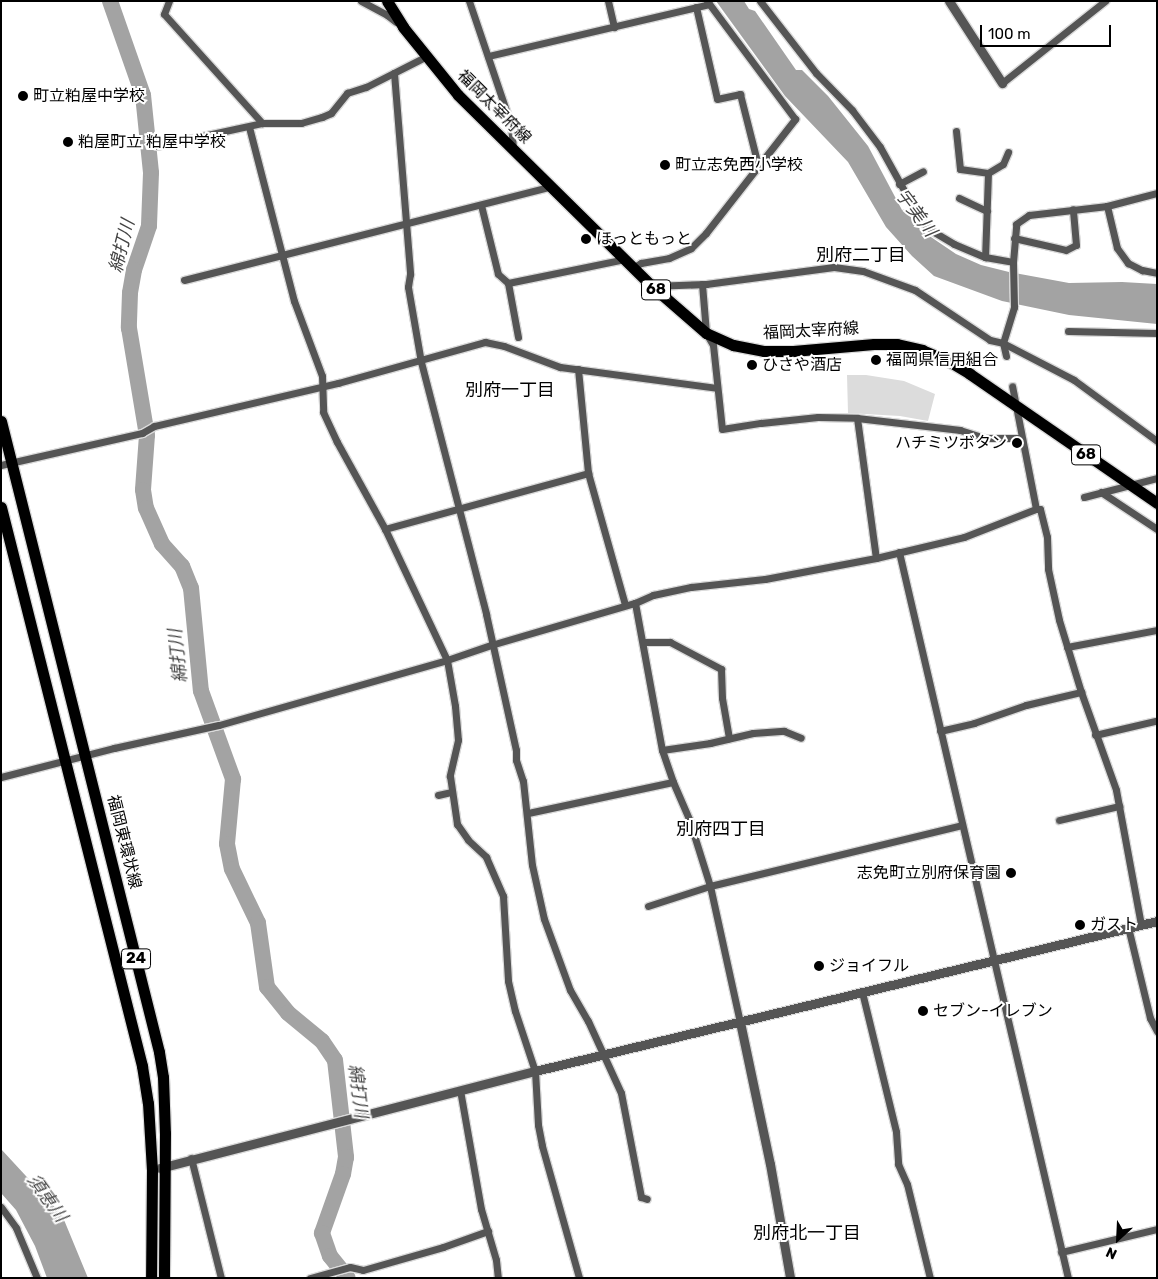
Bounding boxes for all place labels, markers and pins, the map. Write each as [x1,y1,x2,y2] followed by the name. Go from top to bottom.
[33,86,145,106] place label: 町立粕屋中学校
[17,90,29,102] marker: 町立粕屋中学校
[78,132,226,152] place label: 粕屋町立 粕屋中学校
[62,136,74,148] marker: 粕屋町立 粕屋中学校
[675,155,803,175] place label: 町立志免西小学校
[659,159,671,171] marker: 町立志免西小学校
[596,229,692,249] place label: ほっともっと
[580,233,592,245] marker: ほっともっと
[886,350,998,370] place label: 福岡県信用組合
[870,354,882,366] marker: 福岡県信用組合
[762,355,842,375] place label: ひさや酒店
[746,359,758,371] marker: ひさや酒店
[895,433,1007,453] place label: ハチミツボタン
[1011,437,1023,449] marker: ハチミツボタン
[857,863,1001,883] place label: 志免町立別府保育園
[1005,867,1017,879] marker: 志免町立別府保育園
[1090,915,1138,935] place label: ガスト
[1074,919,1086,931] marker: ガスト
[829,956,909,976] place label: ジョイフル
[813,960,825,972] marker: ジョイフル
[933,1001,1053,1021] place label: セブン-イレブン
[917,1005,929,1017] marker: セブン-イレブン

